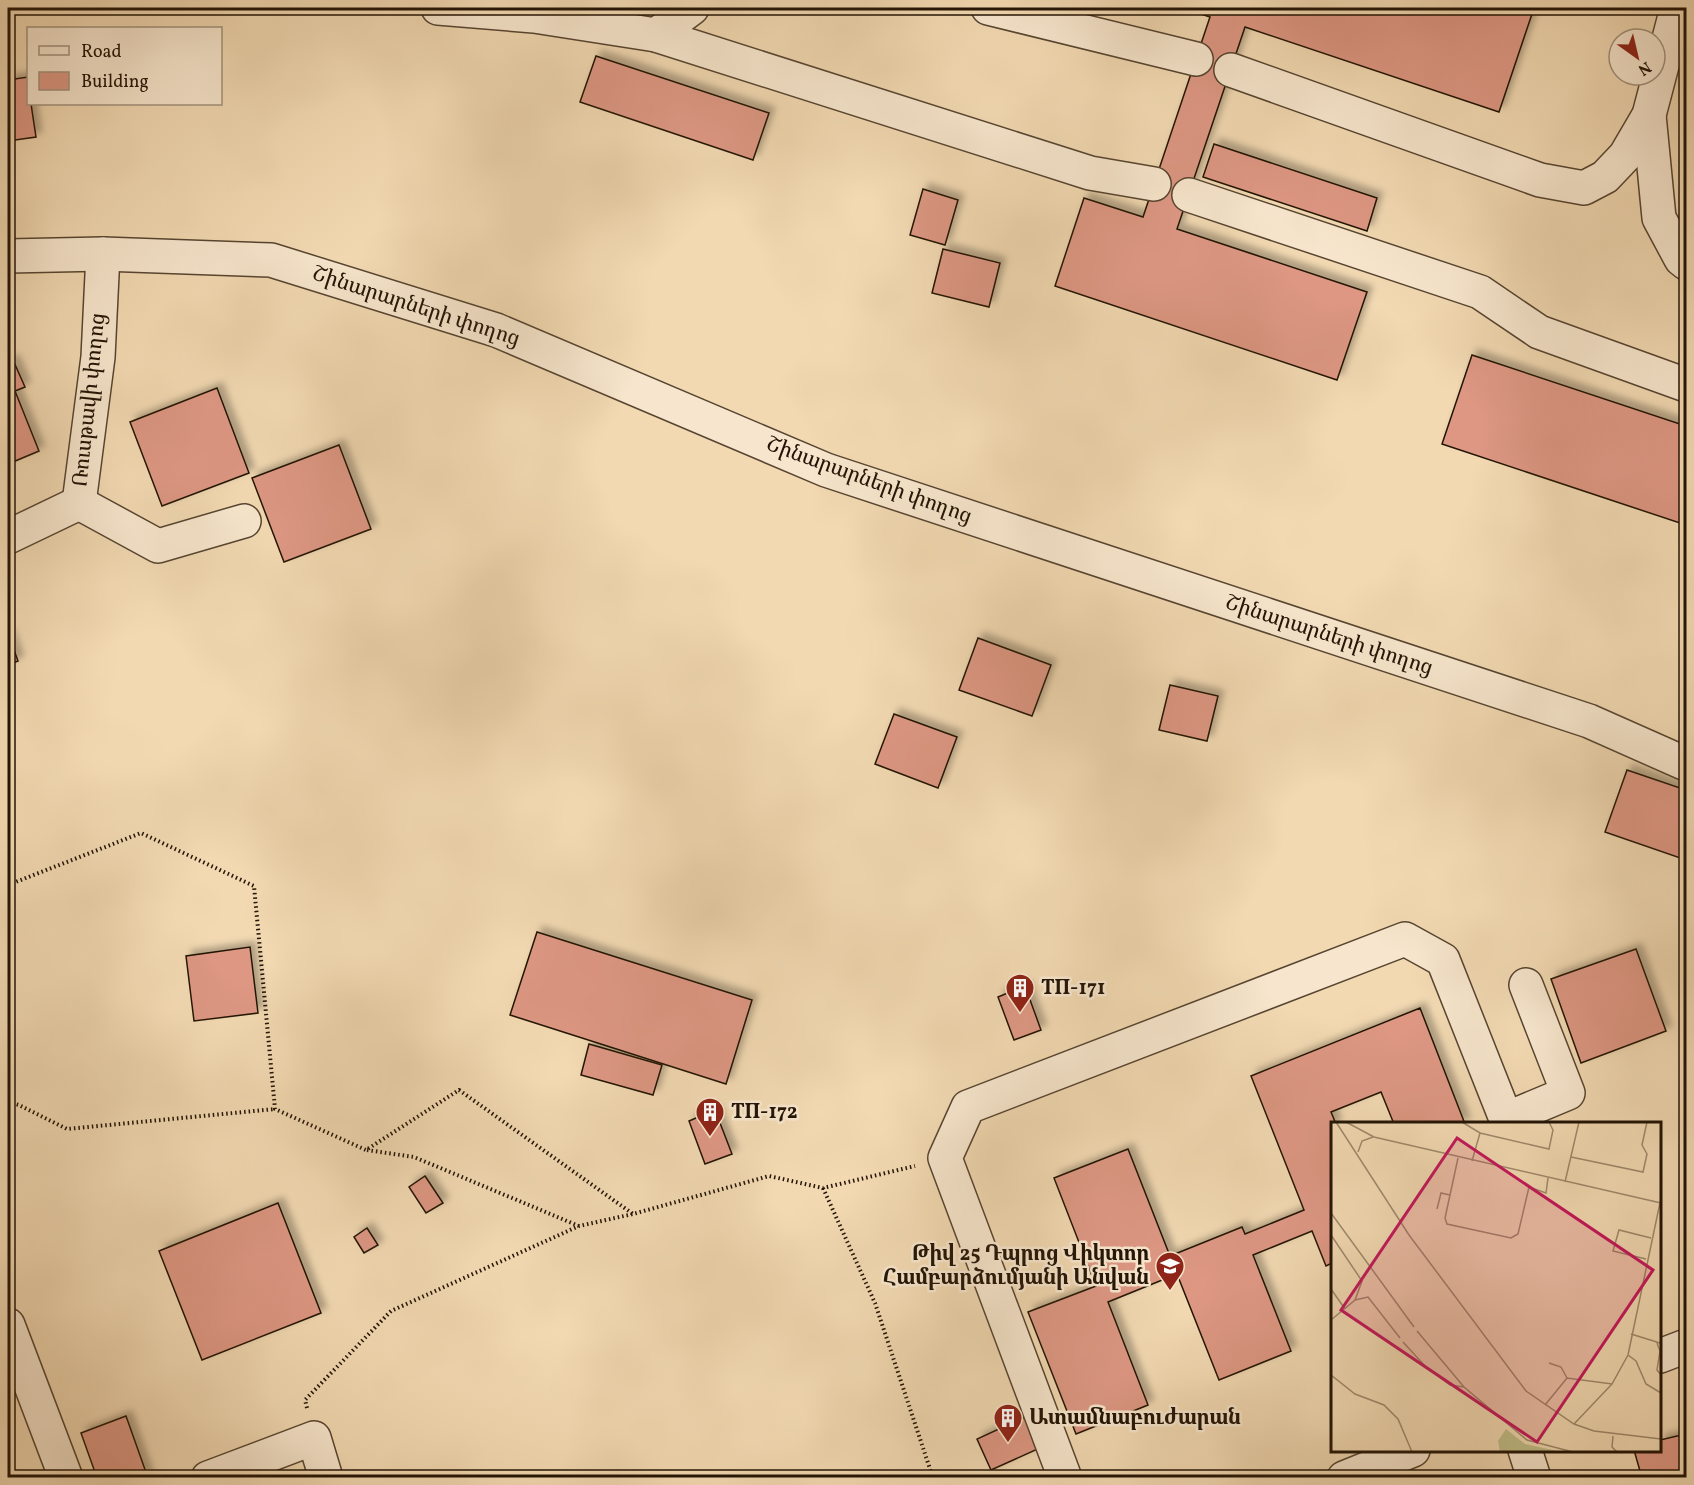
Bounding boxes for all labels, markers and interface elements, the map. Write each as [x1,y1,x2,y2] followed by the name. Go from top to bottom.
[27,27,222,105] legend
[1607,27,1667,87] north arrow
[81,40,122,65] text: Road
[1633,55,1655,80] text: N
[81,70,149,95] text: Building
[308,260,524,354] street label: Շինարարների փողոց
[66,312,114,488] street label: Ռուսթավի փողոց
[762,430,976,532] street label: Շինարարների փողոց
[1221,589,1437,683] street label: Շինարարների փողոց
[1004,972,1036,1014] building icon: ТП-171
[1041,974,1106,1003] place label: ТП-171
[694,1096,726,1138] building icon: ТП-172
[731,1098,798,1127] place label: ТП-172
[1331,1122,1661,1452] inset map
[883,1240,1149,1293] place label: Թիվ 25 Դպրոց Վիկտոր Համբարձումյանի Անվան
[1154,1250,1186,1292] school or university icon: Թիվ 25 Դպրոց Վիկտոր Համբարձումյանի Անվան
[992,1402,1024,1444] building icon: Ատամնաբուժարան
[1029,1404,1241,1433] place label: Ատամնաբուժարան

